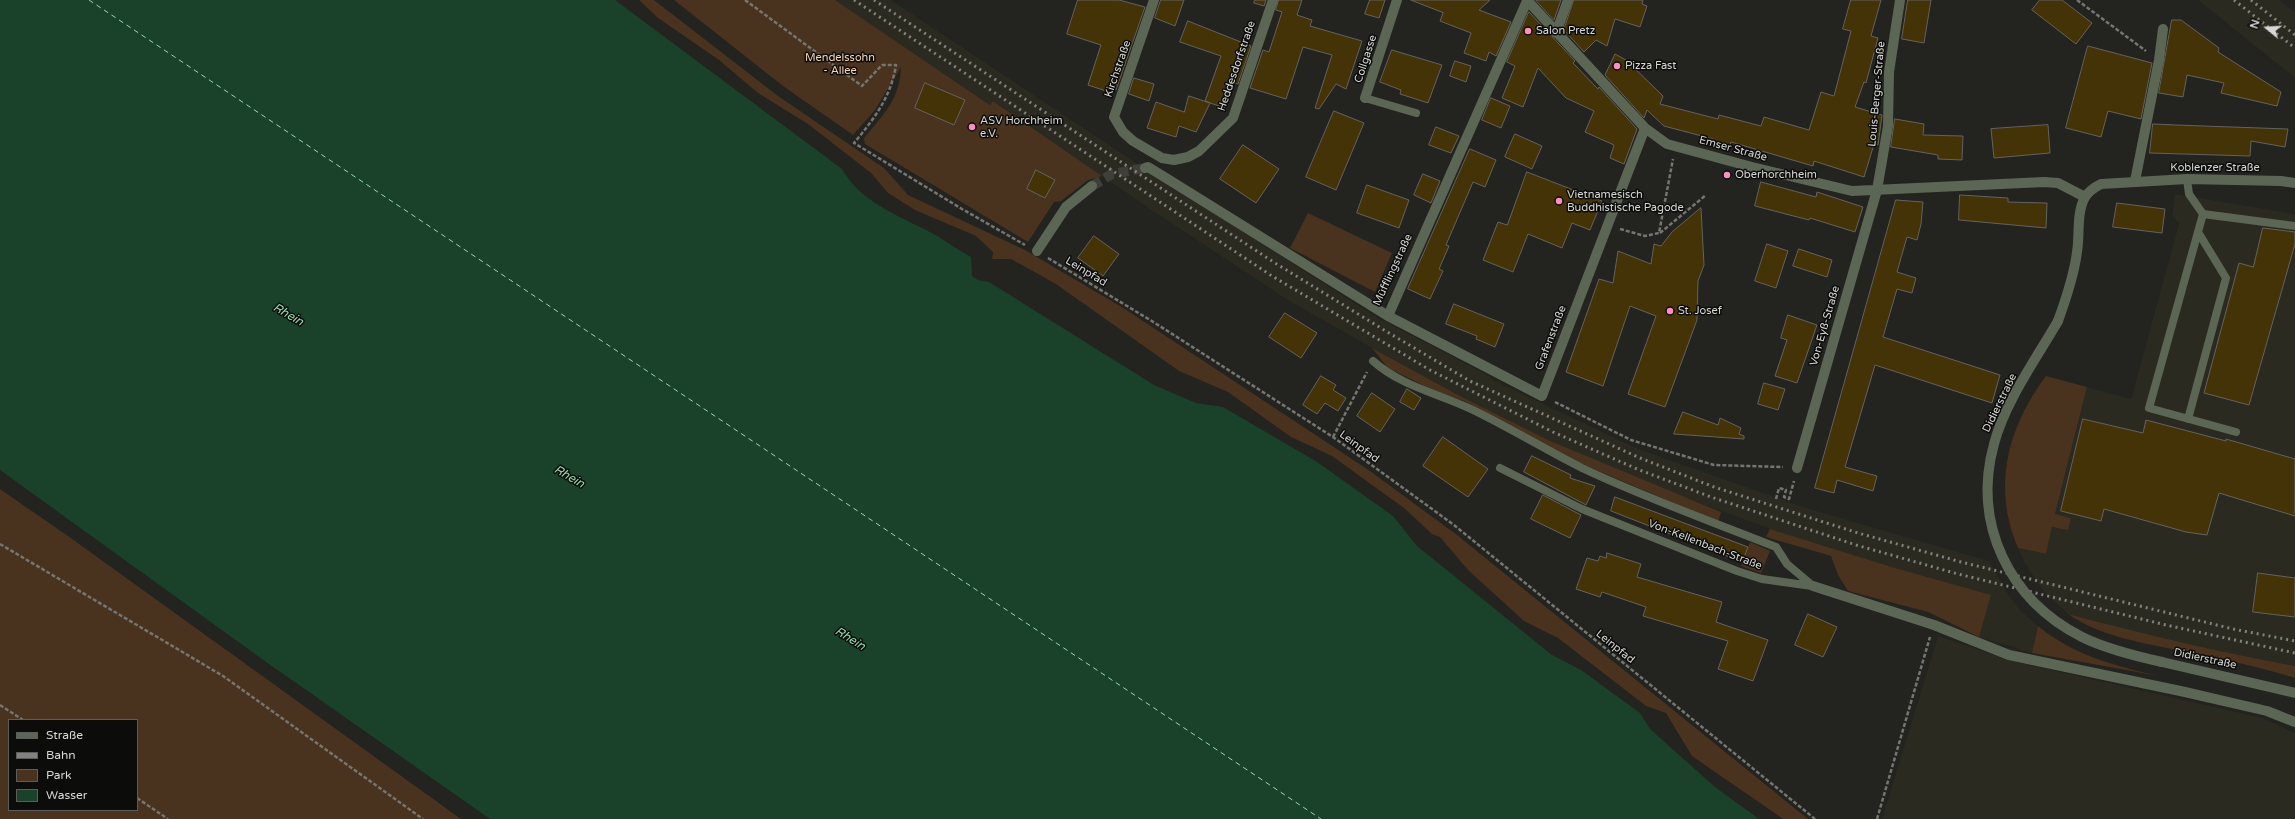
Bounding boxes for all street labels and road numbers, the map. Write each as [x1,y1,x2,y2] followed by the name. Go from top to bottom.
[1215,19,1259,113] street label: Heddesdorfstraße
[1352,33,1380,85] street label: Collgasse
[1102,39,1134,99] street label: Kirchstraße
[1866,41,1888,147] street label: Louis-Berger-Straße
[1698,134,1768,164] street label: Emser Straße
[2170,161,2260,175] street label: Koblenzer Straße
[1371,232,1415,308] street label: Müfflingstraße
[1063,254,1109,290] street label: Leinpfad
[1807,284,1843,368] street label: Von-Eyß-Straße
[1533,304,1569,372] street label: Grafenstraße
[1980,371,2020,435] street label: Didierstraße
[1336,428,1382,466] street label: Leinpfad
[1646,517,1764,573] street label: Von-Kellenbach-Straße
[1593,627,1637,667] street label: Leinpfad
[2172,646,2238,672] street label: Didierstraße

